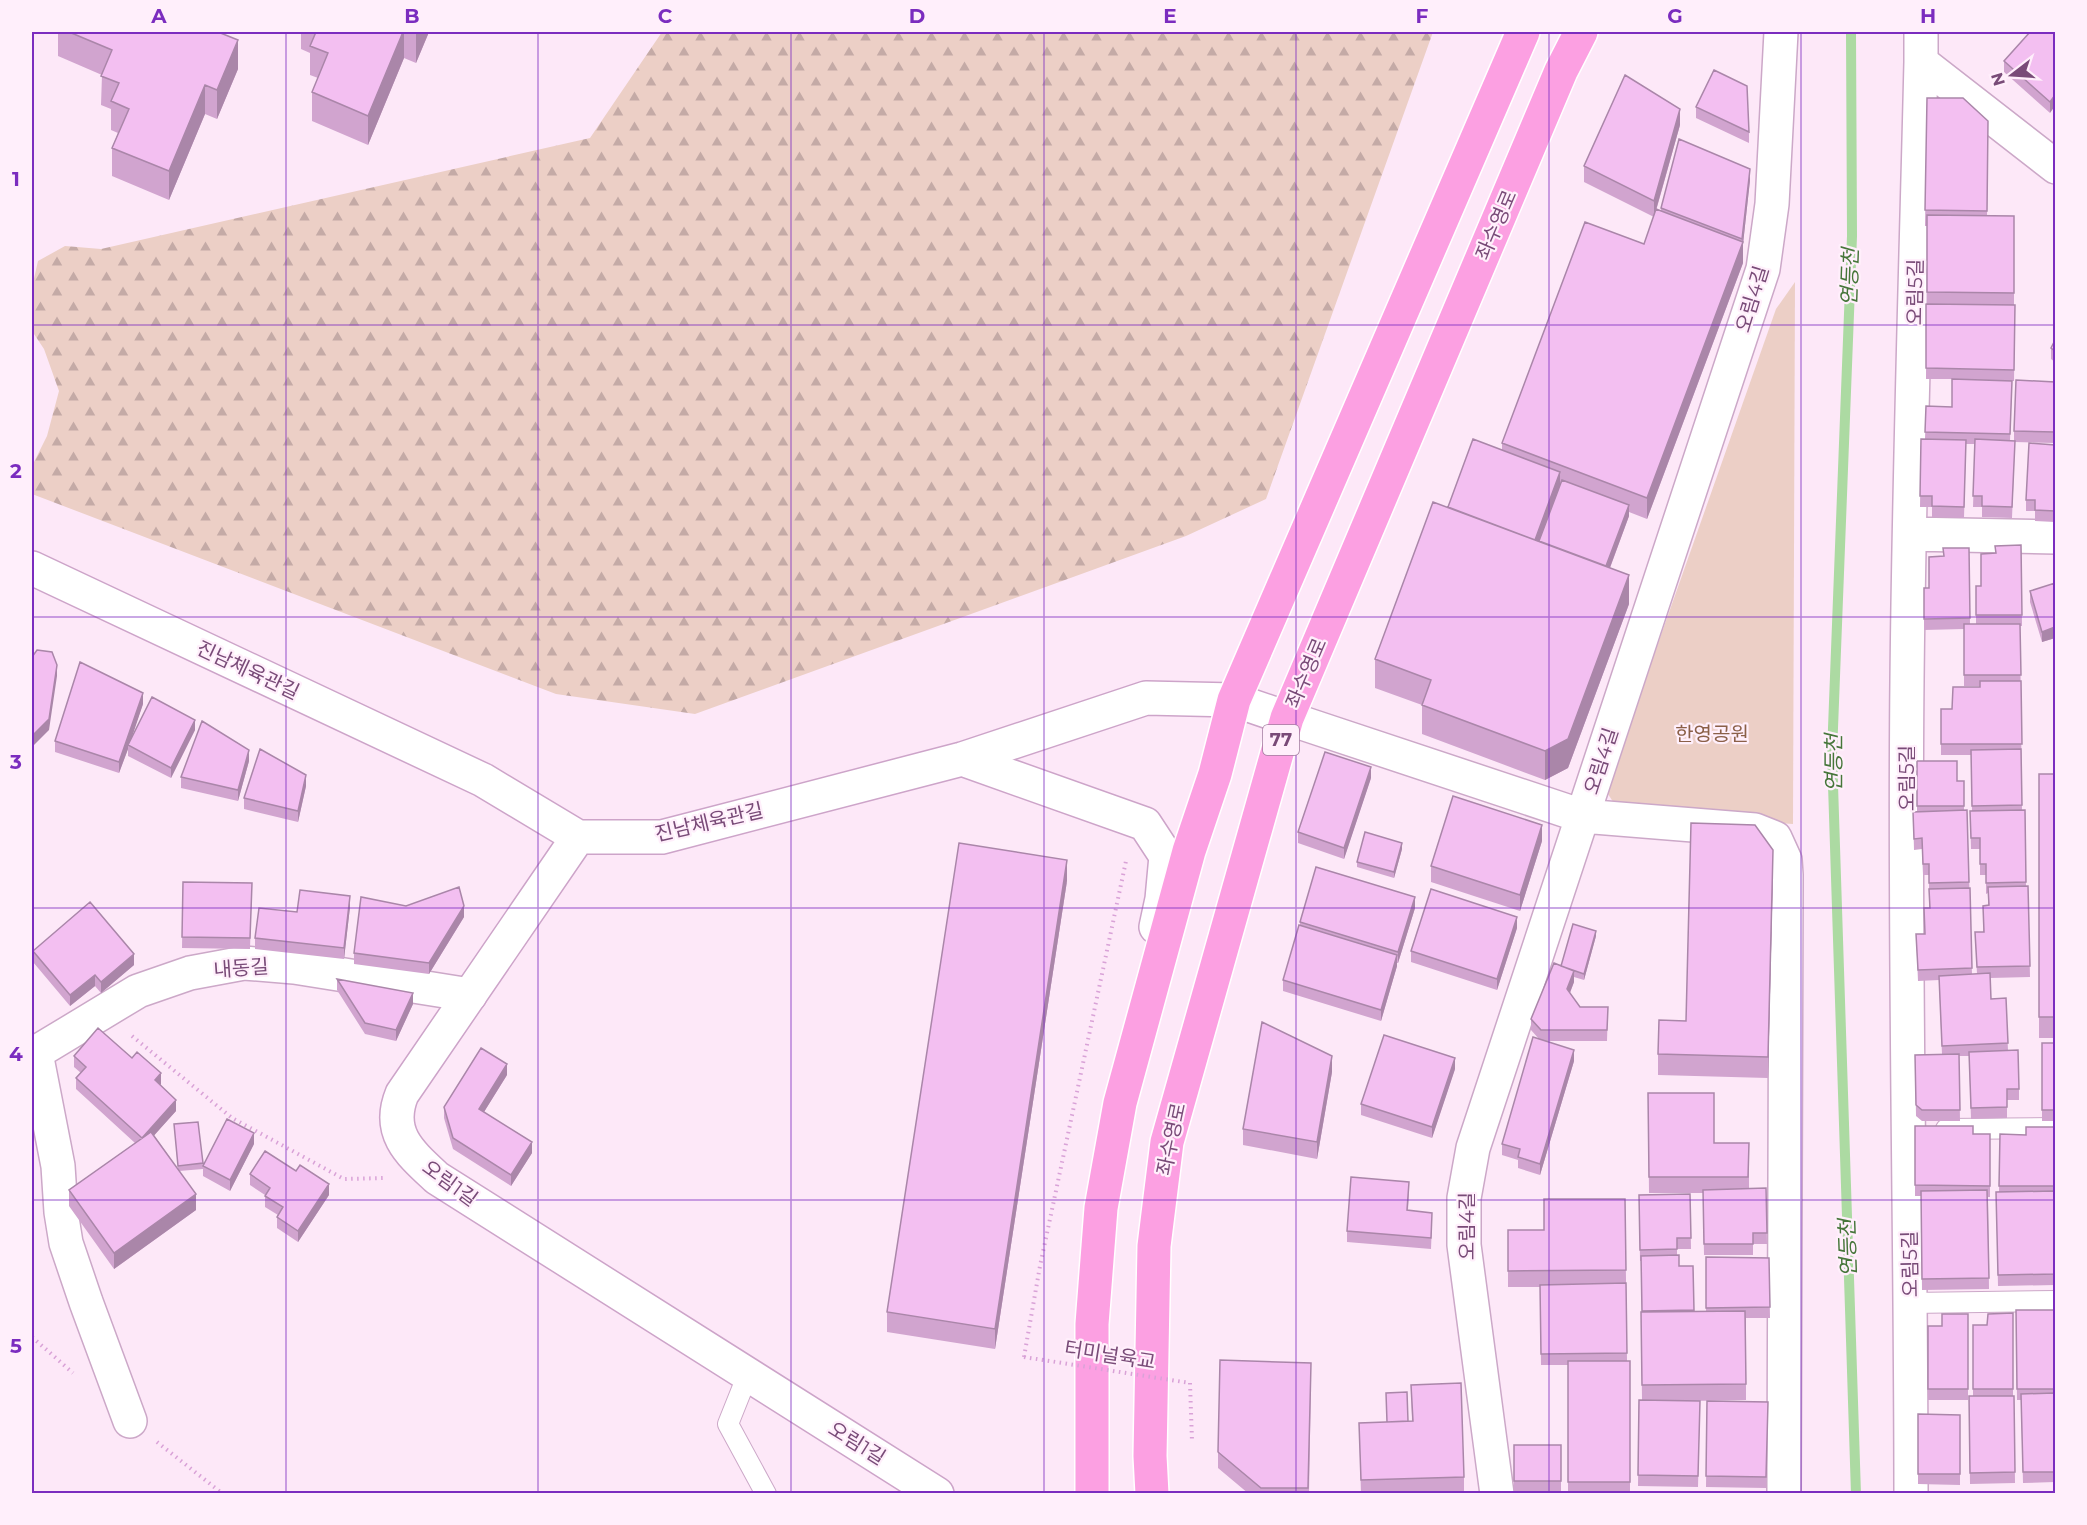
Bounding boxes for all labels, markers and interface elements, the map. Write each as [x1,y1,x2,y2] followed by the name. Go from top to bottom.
[150,4,167,28] text: A
[404,4,420,28] text: B
[658,4,673,28] text: C
[909,4,925,28] text: D
[1163,4,1177,28] text: E
[1416,4,1429,28] text: F
[1667,4,1683,28] text: G
[1920,4,1936,28] text: H
[1982,45,2042,105] north arrow
[1987,70,2009,88] text: N
[12,167,20,191] text: 1
[1471,186,1521,264] street label: 좌수영로
[1836,245,1863,306] water label: 연등천
[1902,259,1928,325] street label: 오림5길
[1731,263,1773,335] street label: 오림4길
[10,459,22,483] text: 2
[1281,634,1331,712] street label: 좌수영로
[193,636,303,704] street label: 진남체육관길
[1675,722,1749,746] park label: 한영공원
[1263,725,1299,755] road number: 77
[1579,725,1623,797] street label: 오림4길
[1821,731,1846,792] water label: 연등천
[1895,745,1919,811] street label: 오림5길
[9,750,22,774] text: 3
[653,798,765,846] street label: 진남체육관길
[213,954,269,982] street label: 내동길
[9,1042,23,1066] text: 4
[1152,1101,1190,1177] street label: 좌수영로
[418,1155,482,1211] street label: 오림1길
[1455,1192,1479,1260] street label: 오림4길
[1834,1216,1861,1277] water label: 연등천
[1897,1231,1923,1297] street label: 오림5길
[10,1334,22,1358] text: 5
[1063,1336,1157,1374] street label: 터미널육교
[824,1416,890,1470] street label: 오림1길

